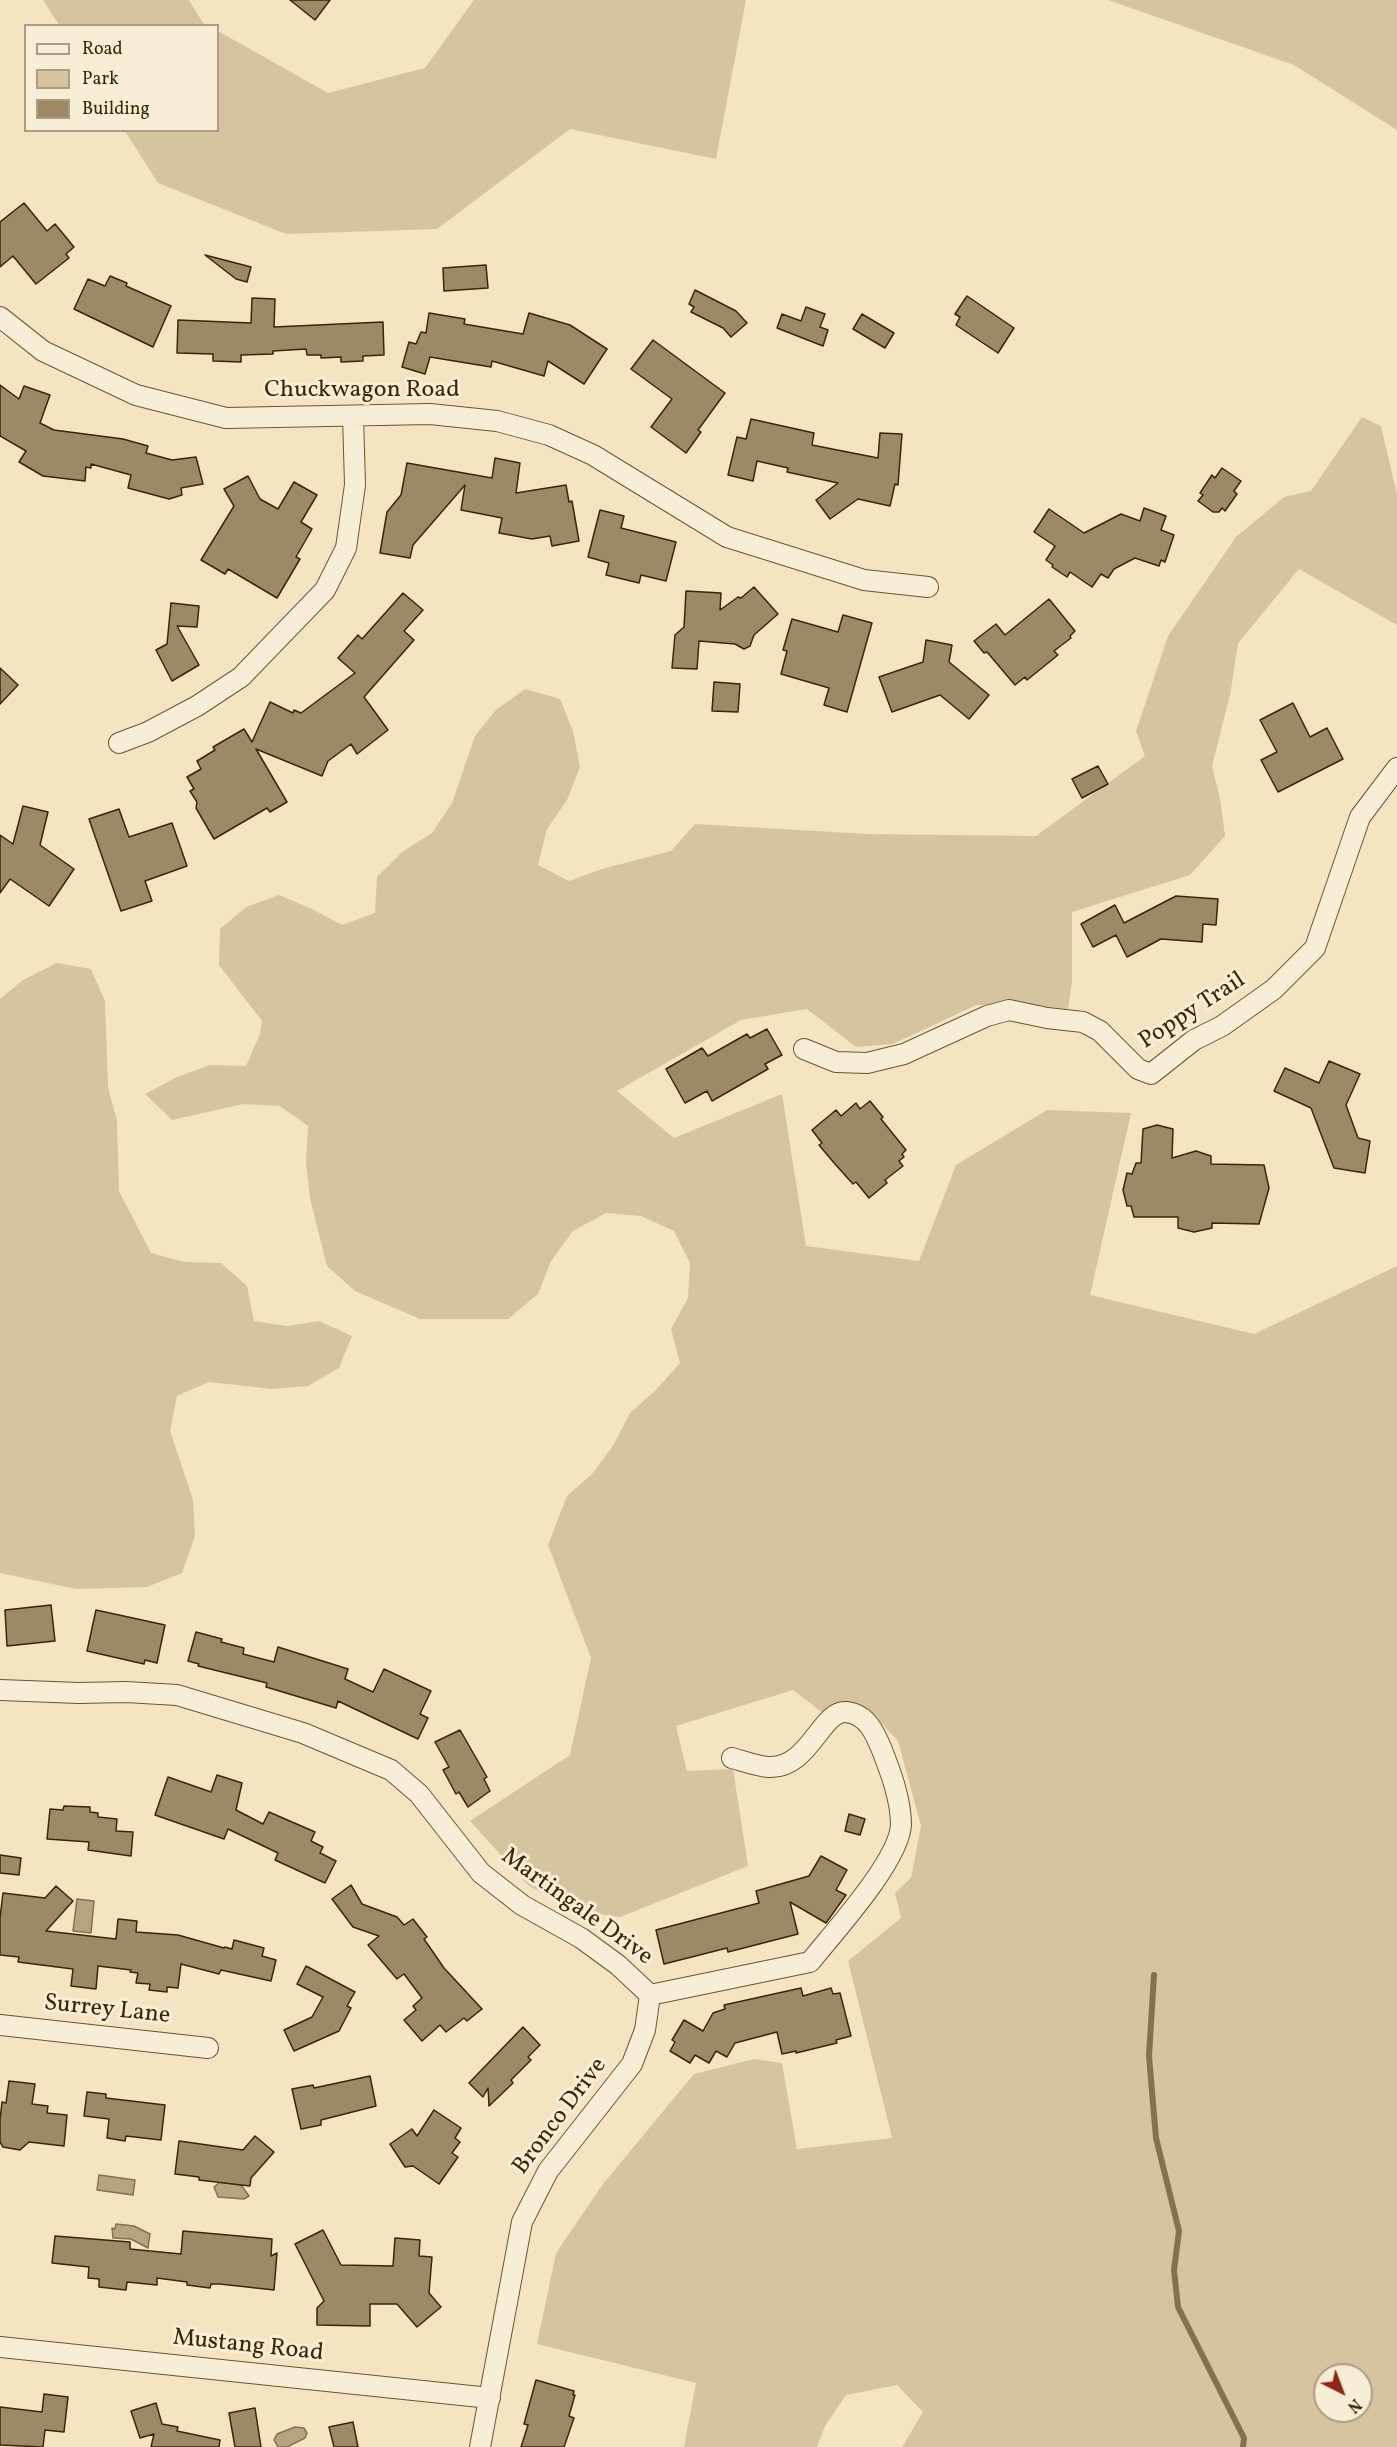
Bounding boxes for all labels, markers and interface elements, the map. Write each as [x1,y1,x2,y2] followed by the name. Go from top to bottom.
[24,24,219,132] legend
[82,37,123,62] text: Road
[82,67,119,92] text: Park
[82,97,150,122] text: Building
[264,378,460,406] street label: Chuckwagon Road
[1135,967,1251,1057] street label: Poppy Trail
[495,1843,657,1973] street label: Martingale Drive
[42,1990,172,2032] street label: Surrey Lane
[508,2053,614,2181] street label: Bronco Drive
[171,2325,325,2369] street label: Mustang Road
[1313,2363,1373,2423] north arrow
[1342,2393,1365,2417] text: N

